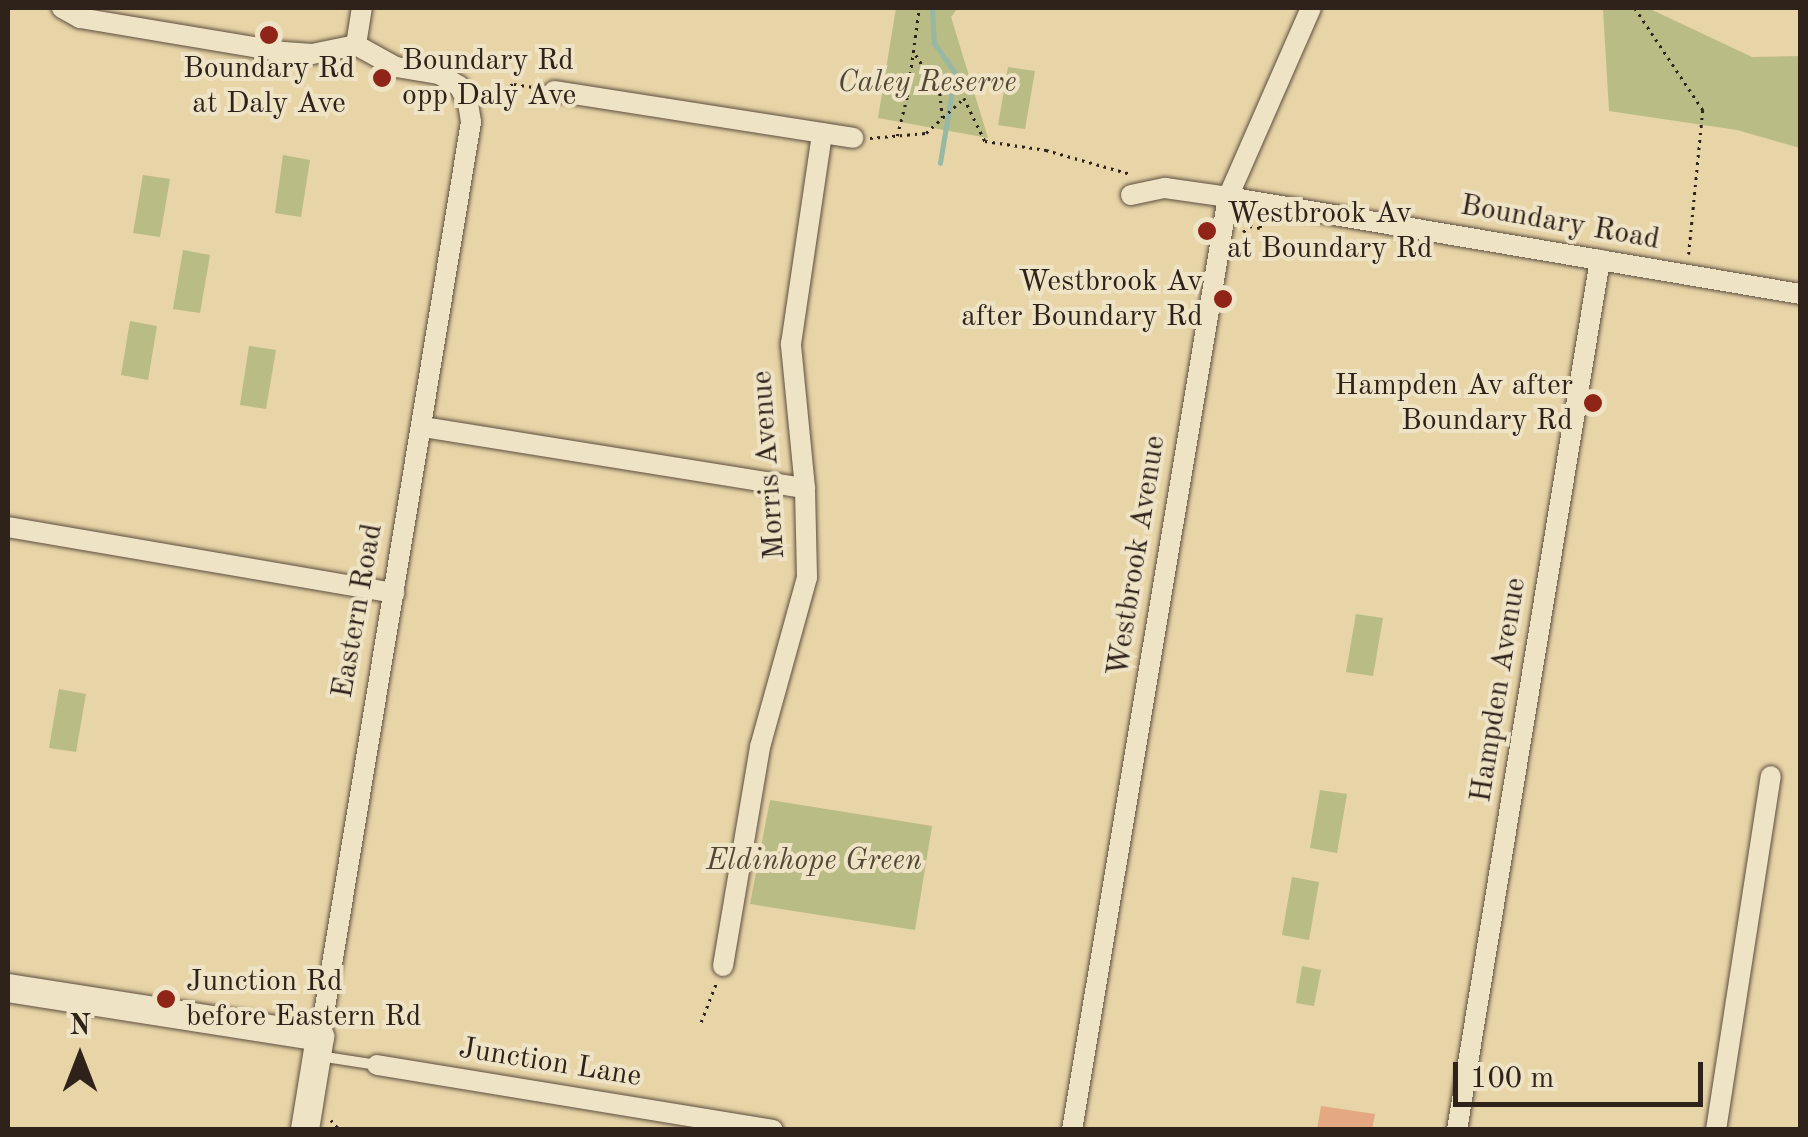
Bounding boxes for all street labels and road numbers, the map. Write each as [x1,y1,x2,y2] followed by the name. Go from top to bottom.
[1458,188,1662,258] street label: Boundary Road
[744,369,794,561] street label: Morris Avenue
[1100,433,1174,679] street label: Westbrook Avenue
[325,521,391,701] street label: Eastern Road
[1463,575,1535,805] street label: Hampden Avenue
[456,1031,644,1095] street label: Junction Lane

